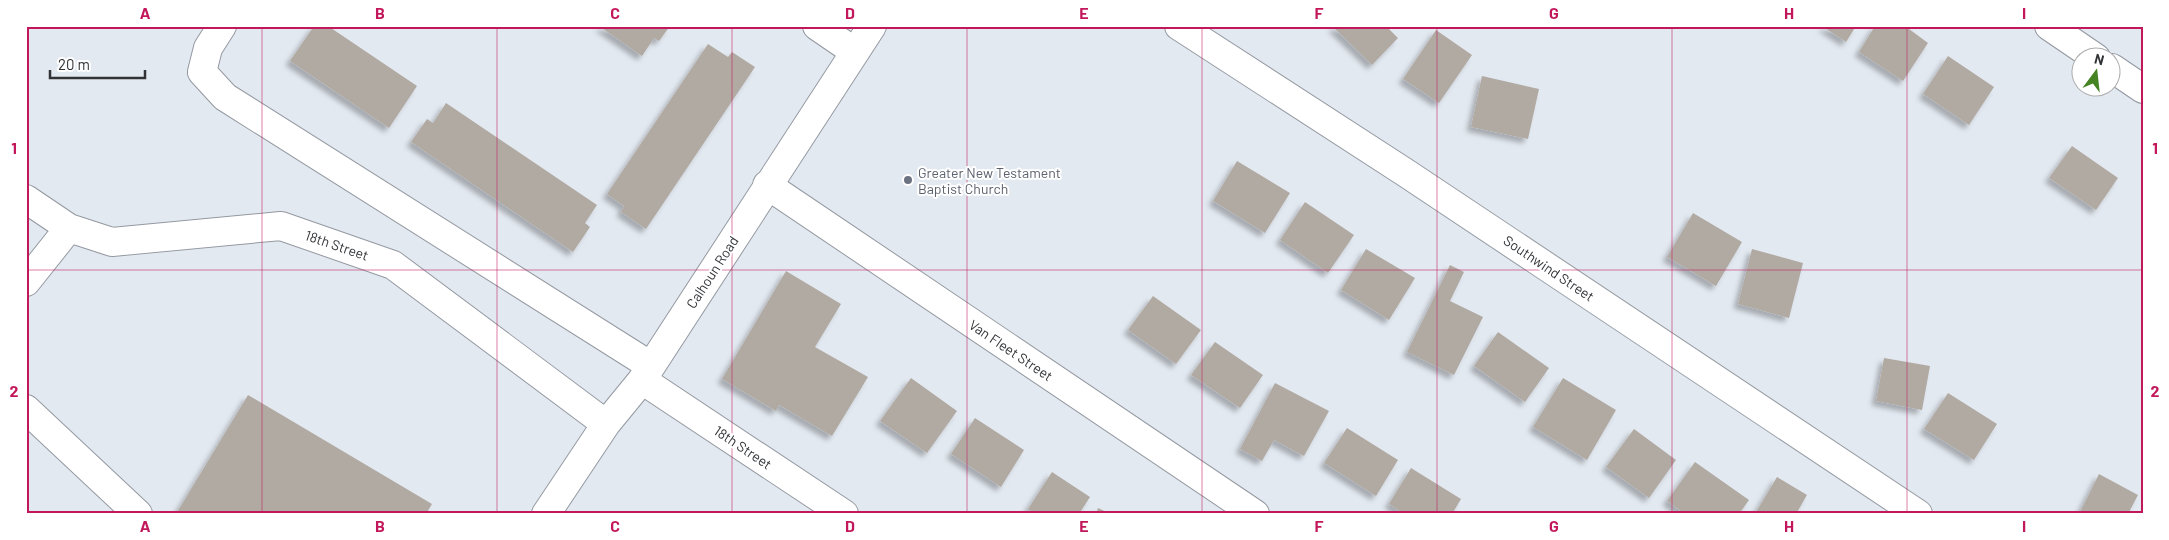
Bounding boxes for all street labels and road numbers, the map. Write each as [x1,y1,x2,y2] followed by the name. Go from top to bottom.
[303,226,371,264] street label: 18th Street
[1500,231,1598,305] street label: Southwind Street
[682,233,742,311] street label: Calhoun Road
[966,316,1056,384] street label: Van Fleet Street
[711,422,775,472] street label: 18th Street

